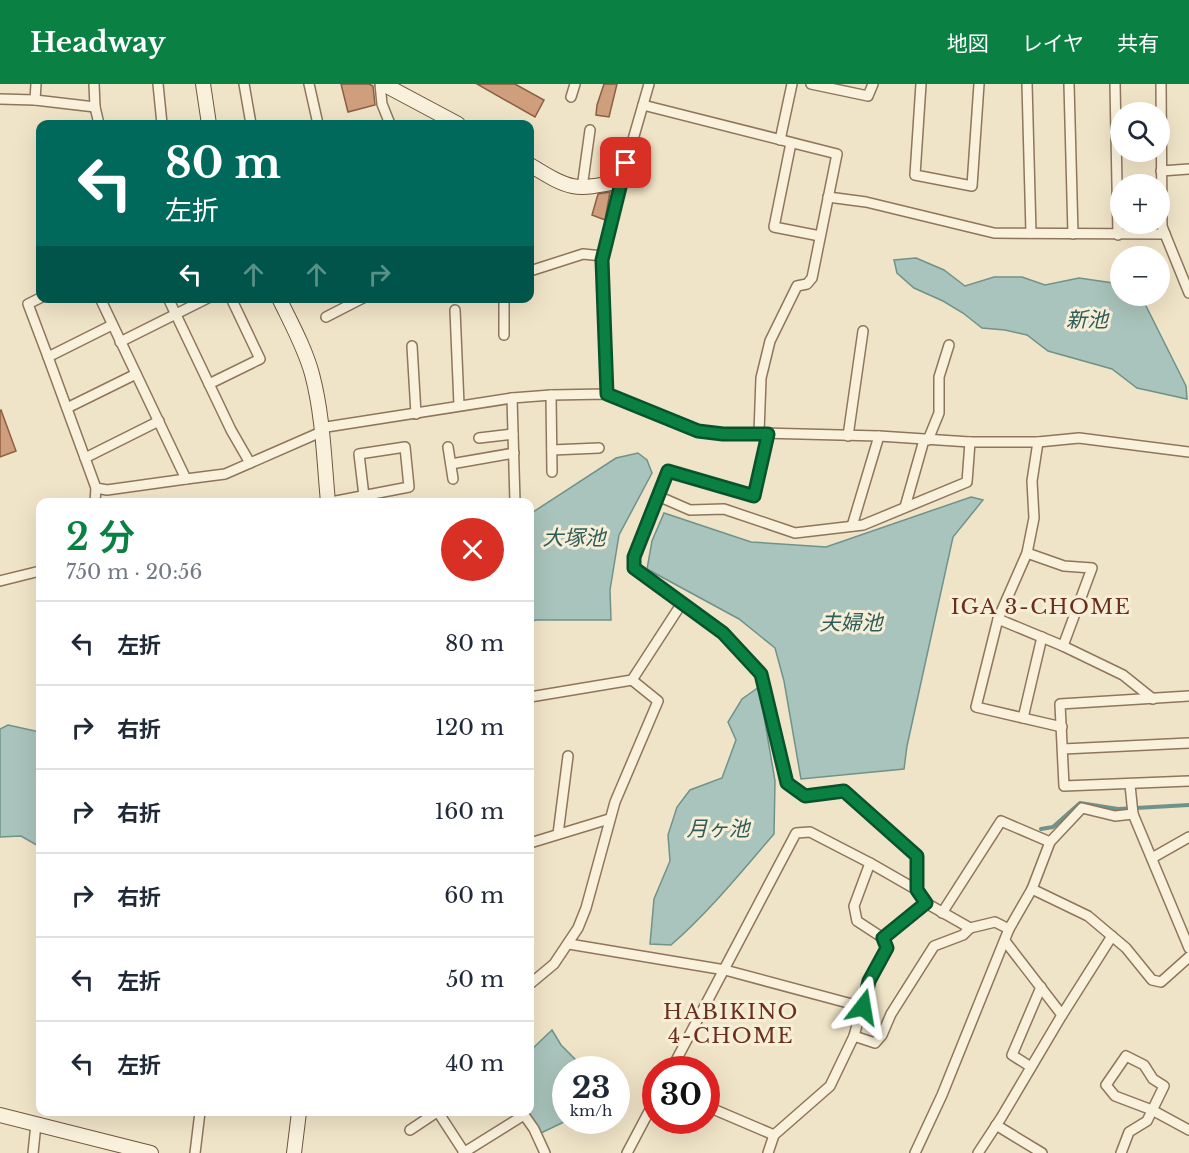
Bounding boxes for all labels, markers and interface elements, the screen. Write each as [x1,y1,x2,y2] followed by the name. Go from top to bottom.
[30,25,166,60] text: Headway
[947,31,989,57] text: 地図
[1022,31,1084,57] text: レイヤ
[1117,31,1159,57] text: 共有
[1110,102,1170,306] map controls
[1110,102,1170,162] button: search
[165,137,281,189] text: 80 m
[600,137,651,188] pin
[66,144,144,222] icon: left
[609,146,642,179] icon: arrive
[1110,174,1170,234] button: +
[165,194,219,227] text: 左折
[1110,246,1170,306] button: −
[174,258,207,291] icon: left
[237,258,270,291] icon: ahead
[300,258,333,291] icon: ahead
[363,258,396,291] icon: right
[1066,307,1110,333] water label: 新池
[66,515,135,560] text: 2 分
[441,518,504,581] button: close
[543,525,607,551] water label: 大塚池
[66,560,202,584] text: 750 m · 20:56
[951,594,1131,620] district label: IGA 3-CHOME
[820,610,884,636] water label: 夫婦池
[66,627,99,660] icon: left
[445,630,504,657] text: 80 m
[117,632,161,659] text: 左折
[66,711,99,744] icon: right
[435,714,504,741] text: 120 m
[117,716,161,743] text: 右折
[66,795,99,828] icon: right
[434,798,504,825] text: 160 m
[117,800,161,827] text: 右折
[687,816,751,842] water label: 月ヶ池
[66,879,99,912] icon: right
[444,882,504,909] text: 60 m
[117,884,161,911] text: 右折
[66,963,99,996] icon: left
[446,966,504,993] text: 50 m
[117,968,161,995] text: 左折
[831,975,895,1039] position arrow
[663,999,799,1049] district label: HABIKINO 4-CHOME
[66,1047,99,1080] icon: left
[446,1050,504,1077] text: 40 m
[117,1052,161,1079] text: 左折
[642,1056,720,1134] speed limit sign: 30
[572,1069,610,1106] text: 23
[570,1101,612,1120] text: km/h

